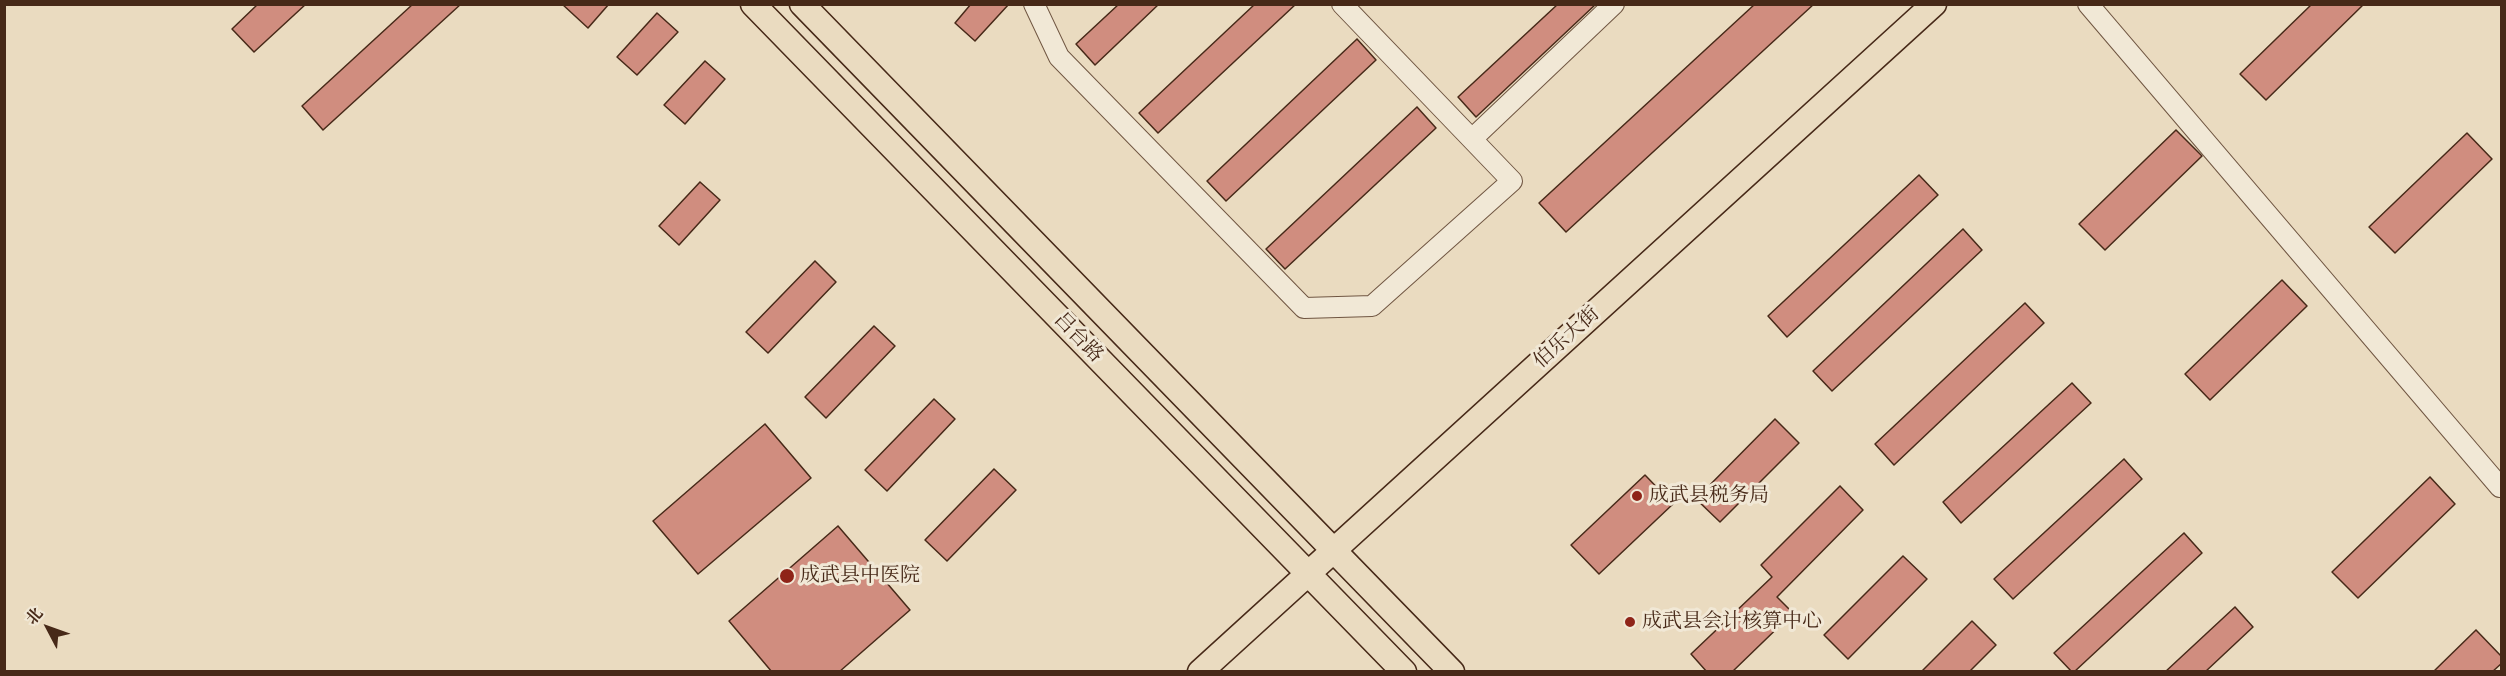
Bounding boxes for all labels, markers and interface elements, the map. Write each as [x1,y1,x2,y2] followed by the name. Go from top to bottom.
[1529,302,1605,374] street label: 伯乐大街
[1049,308,1107,368] street label: 吕台路
[1649,484,1769,508] place label: 成武县税务局
[1630,489,1644,503] marker: 成武县税务局
[800,564,920,588] place label: 成武县中医院
[778,567,796,585] marker: 成武县中医院
[18,598,78,658] north arrow
[22,604,46,628] text: 北
[1642,610,1822,634] place label: 成武县会计核算中心
[1623,615,1637,629] marker: 成武县会计核算中心

